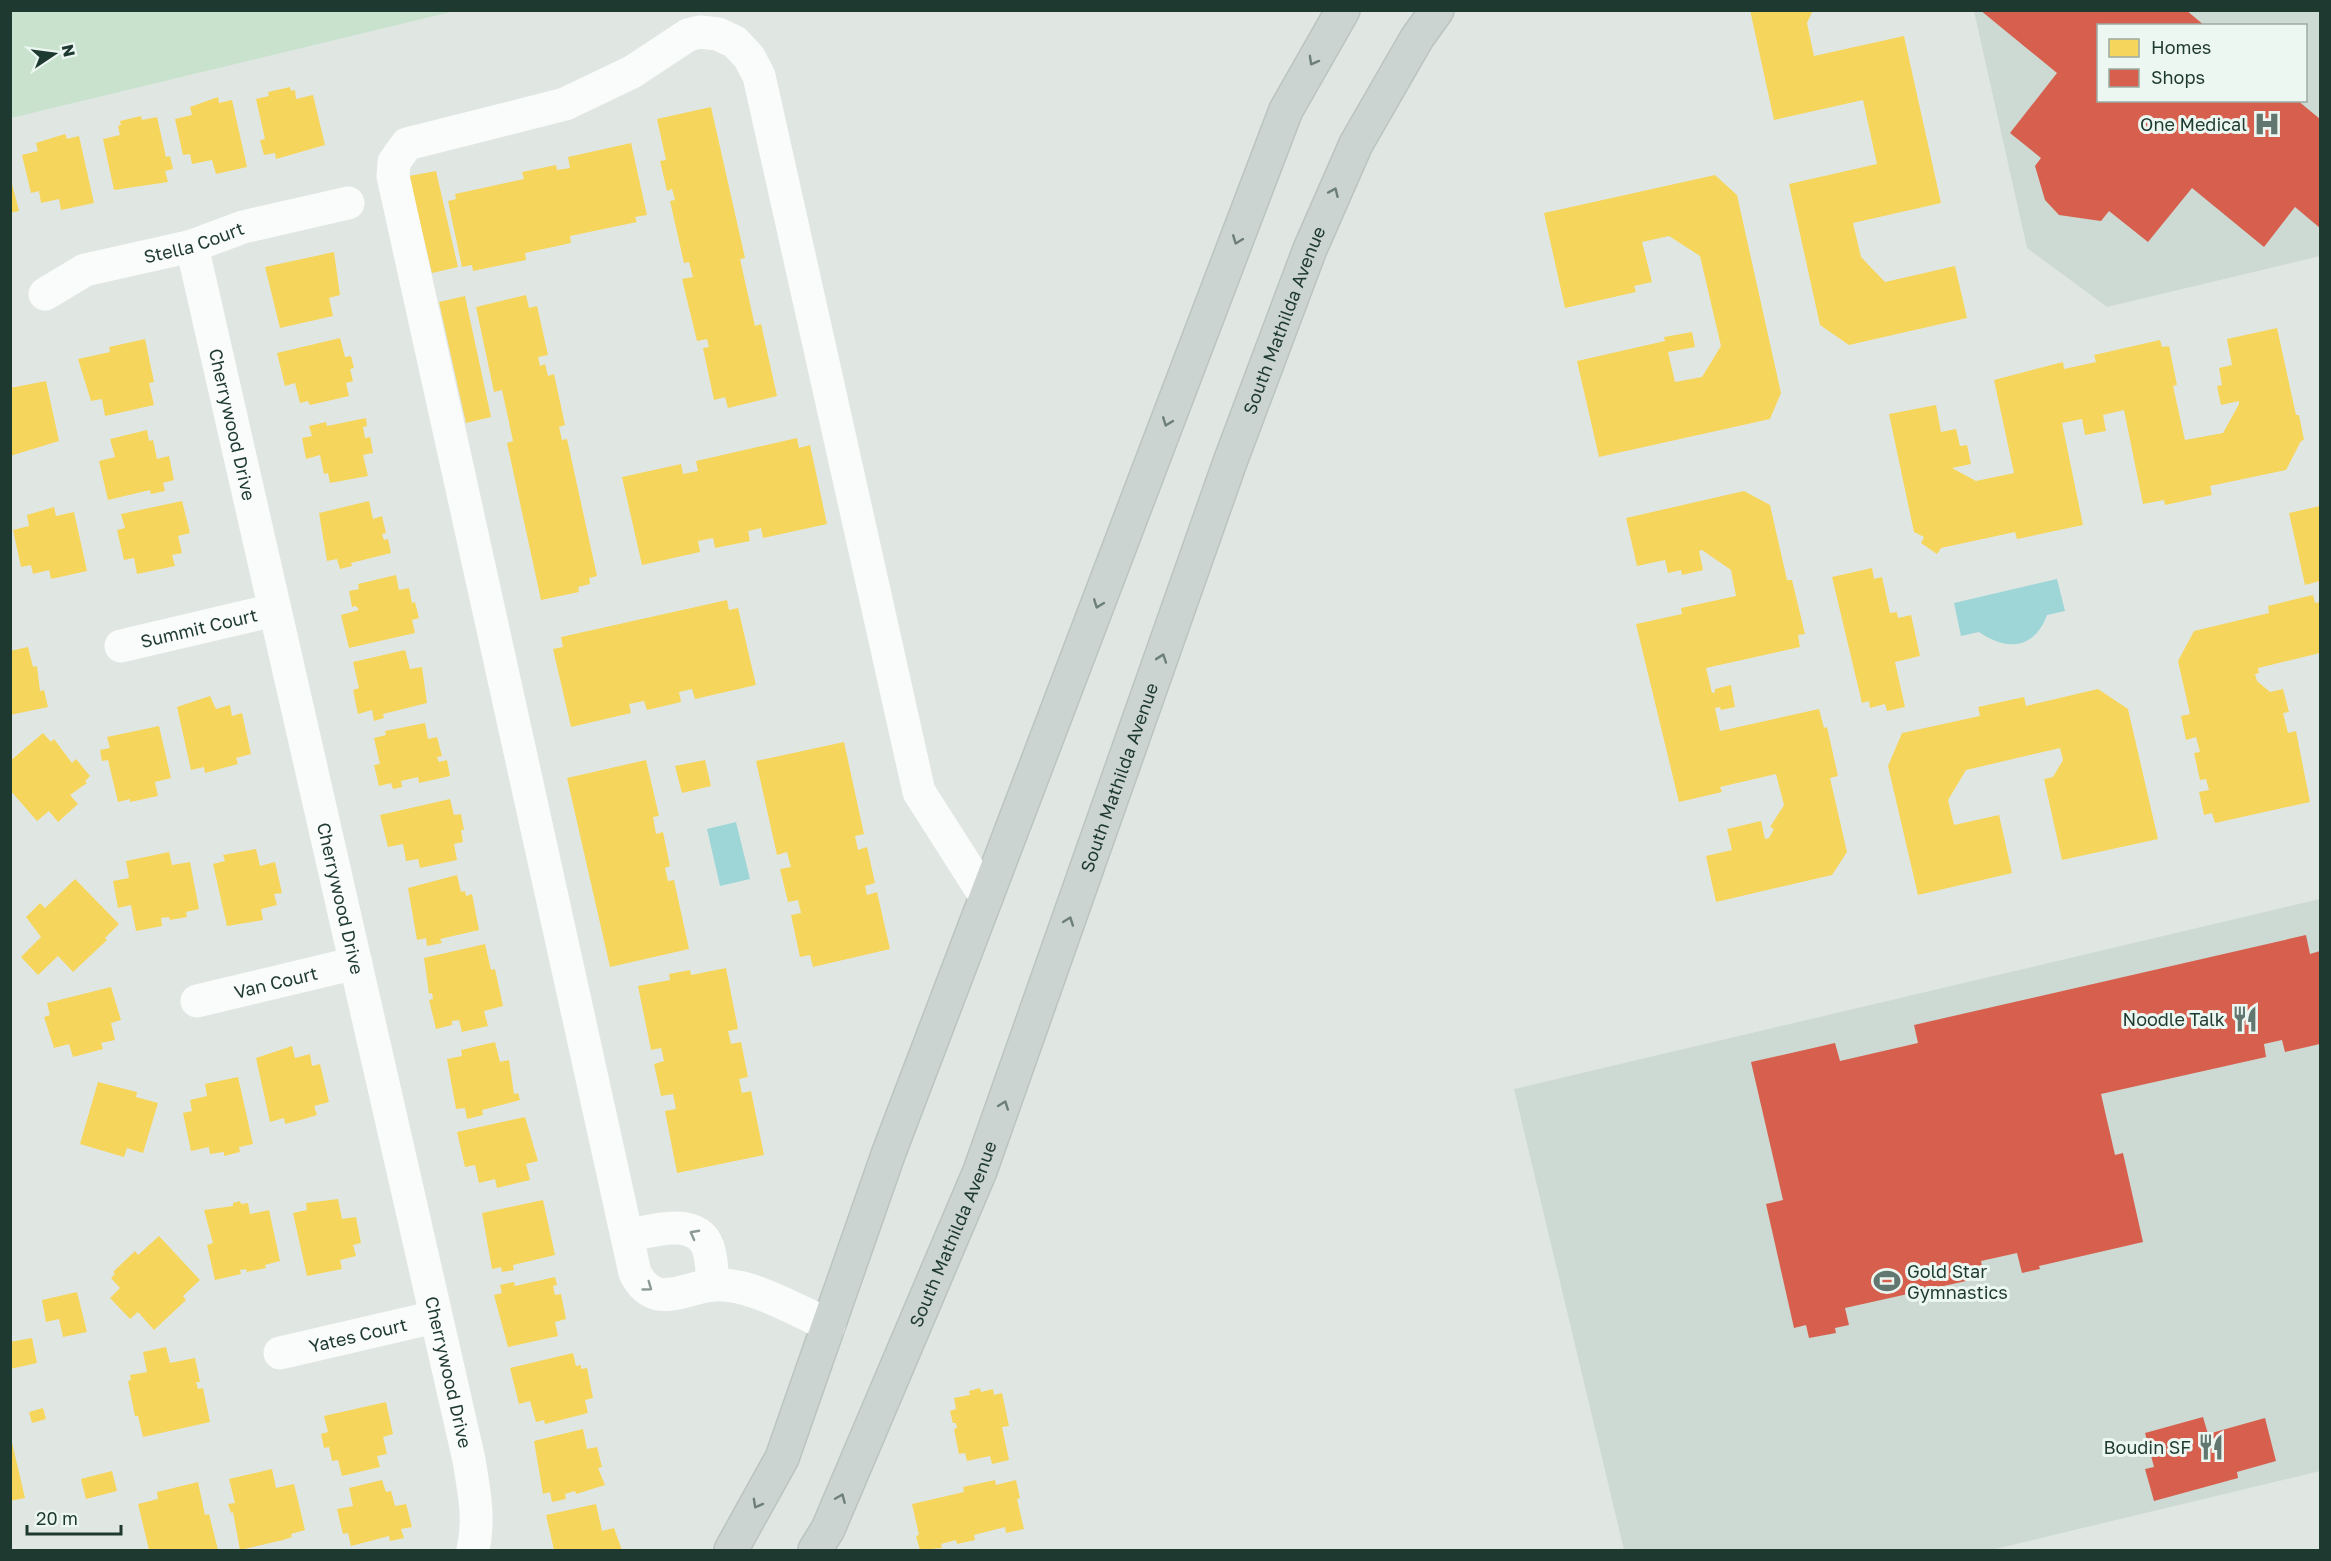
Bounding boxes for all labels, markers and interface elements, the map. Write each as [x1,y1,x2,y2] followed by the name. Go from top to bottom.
[24,24,84,84] north arrow
[2097,24,2307,102] legend
[2151,36,2211,58] text: Homes
[58,42,80,59] text: N
[1309,54,1320,65] one-way arrow
[2151,66,2205,88] text: Shops
[2252,109,2282,139] hospital icon: One Medical
[2140,113,2247,135] place label: One Medical
[1327,187,1339,198] one-way arrow
[142,217,247,267] street label: Stella Court
[1238,223,1330,417] street label: South Mathilda Avenue
[1231,234,1244,245] one-way arrow
[205,346,261,502] street label: Cherrywood Drive
[1162,416,1175,427] one-way arrow
[1093,598,1105,609] one-way arrow
[138,603,259,652] street label: Summit Court
[1154,653,1167,664] one-way arrow
[1075,680,1162,875] street label: South Mathilda Avenue
[313,820,369,976] street label: Cherrywood Drive
[1062,916,1075,927] one-way arrow
[232,962,320,1003] street label: Van Court
[2230,1004,2260,1034] restaurant icon: Noodle Talk
[2122,1008,2225,1030] place label: Noodle Talk
[996,1100,1009,1111] one-way arrow
[904,1138,1001,1330] street label: South Mathilda Avenue
[689,1230,700,1241] one-way arrow
[1907,1260,2008,1303] place label: Gold Star Gymnastics
[1872,1266,1902,1296] sports icon: Gold Star Gymnastics
[641,1280,652,1291] one-way arrow
[421,1294,477,1450] street label: Cherrywood Drive
[307,1313,409,1357] street label: Yates Court
[2196,1432,2226,1462] restaurant icon: Boudin SF
[2104,1436,2191,1458] place label: Boudin SF
[834,1494,846,1505] one-way arrow
[27,1498,122,1536] scale bar
[753,1498,764,1509] one-way arrow
[36,1507,78,1529] text: 20 m

